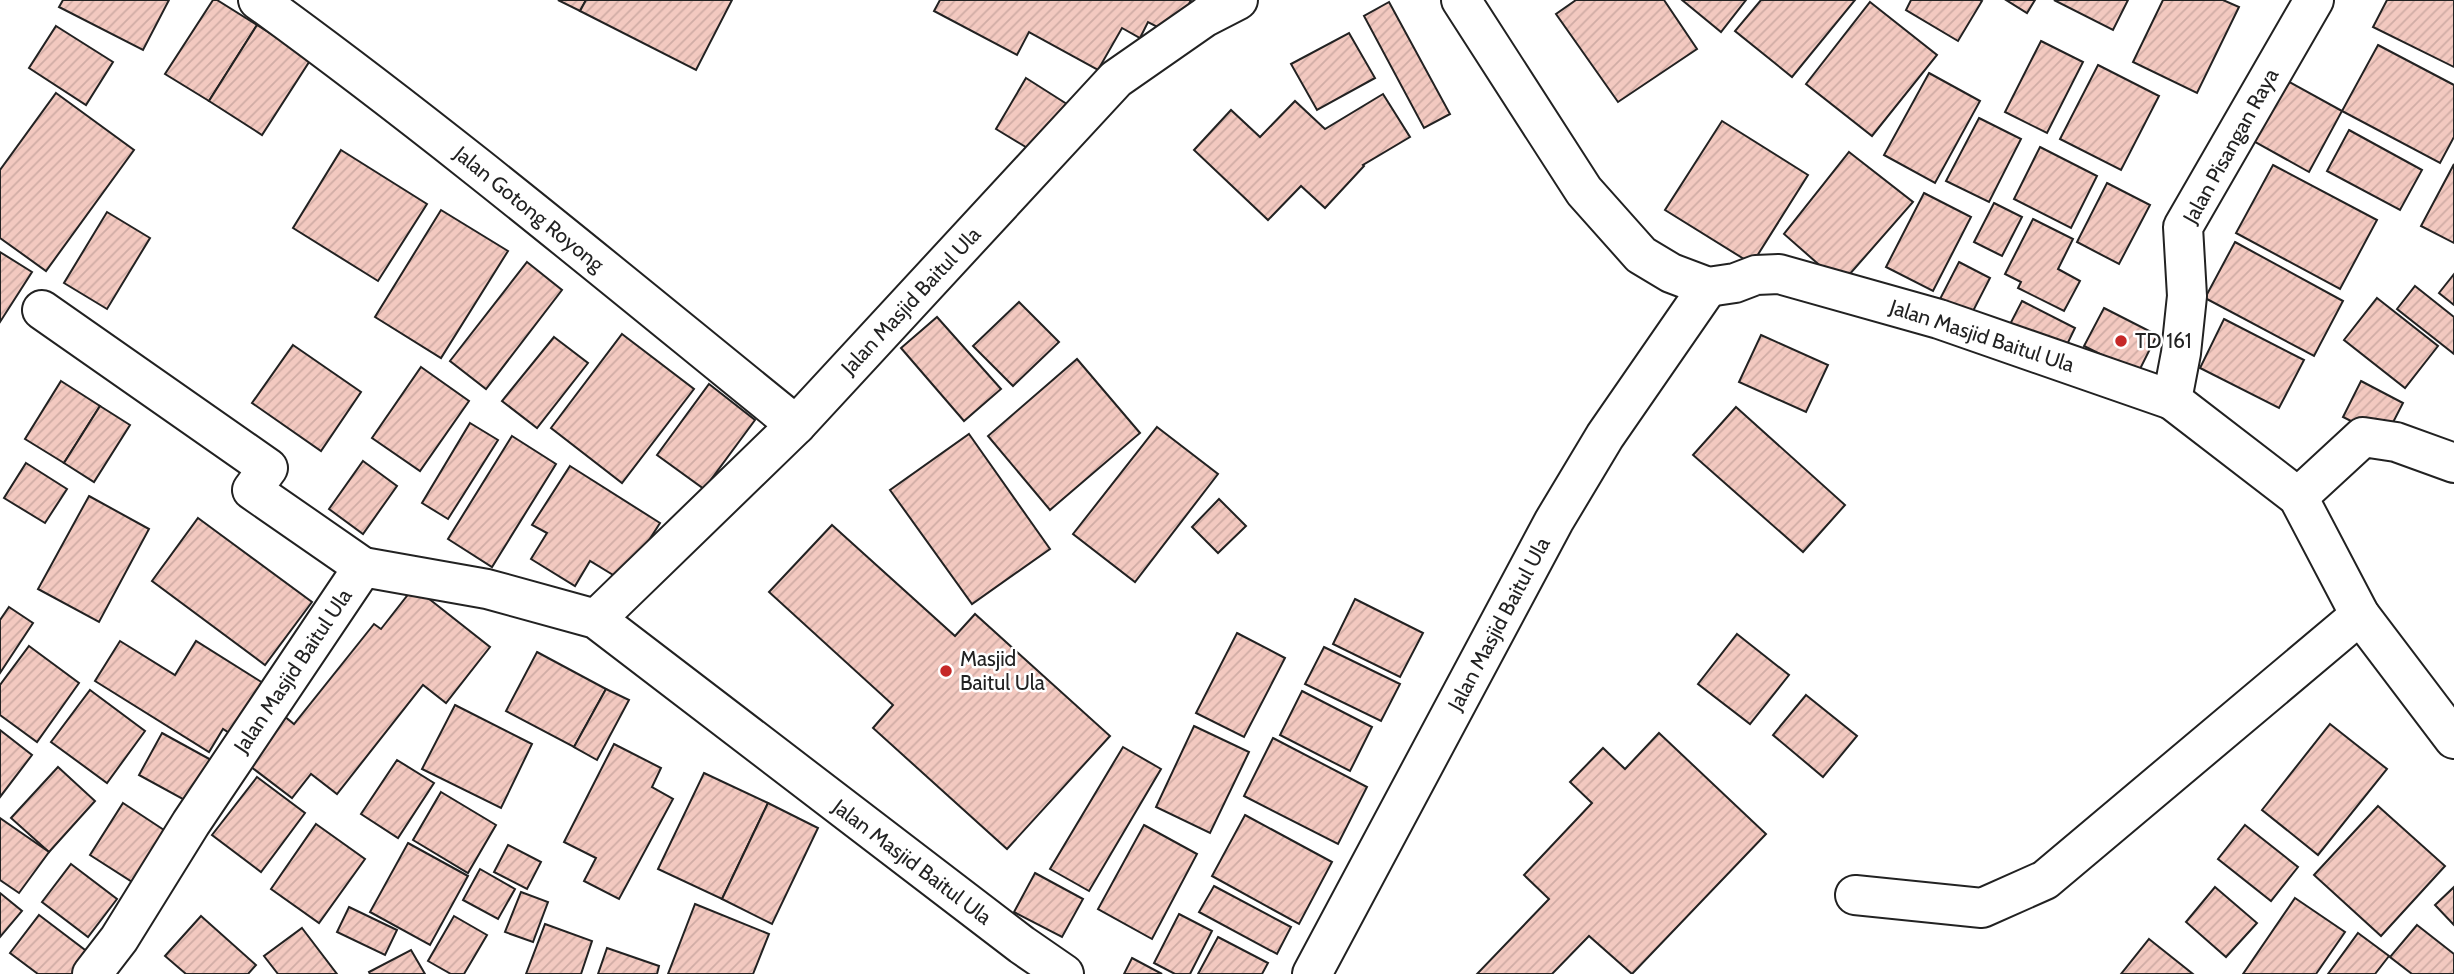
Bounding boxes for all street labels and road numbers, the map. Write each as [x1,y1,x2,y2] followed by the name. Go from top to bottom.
[2177,64,2284,229] street label: Jalan Pisangan Raya
[449,140,610,277] street label: Jalan Gotong Royong
[835,222,986,381] street label: Jalan Masjid Baitul Ula
[1885,294,2078,378] street label: Jalan Masjid Baitul Ula
[1442,533,1556,716] street label: Jalan Masjid Baitul Ula
[228,584,358,759] street label: Jalan Masjid Baitul Ula
[826,793,997,930] street label: Jalan Masjid Baitul Ula

